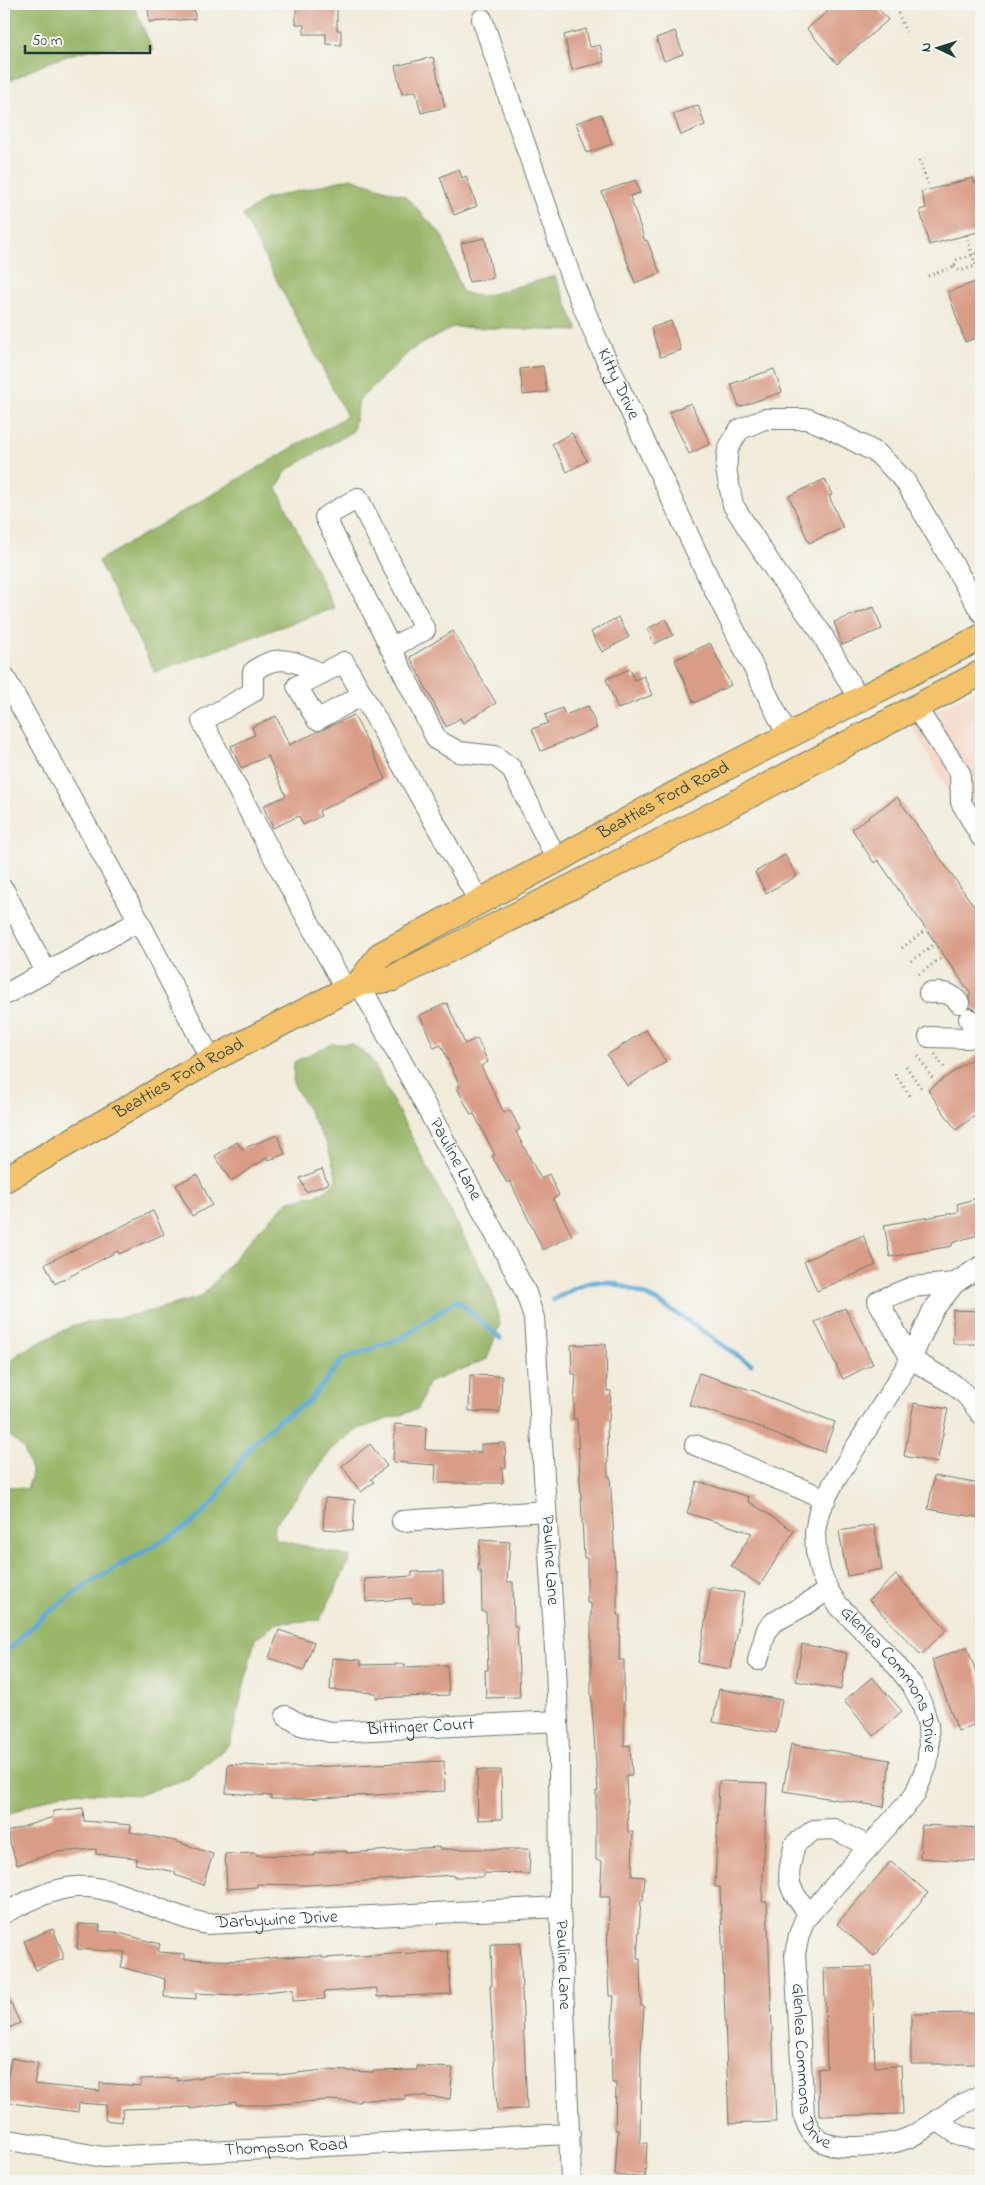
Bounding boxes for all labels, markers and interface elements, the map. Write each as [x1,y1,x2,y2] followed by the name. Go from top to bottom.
[25,22,150,54] scale bar
[912,22,962,72] north arrow
[32,30,63,52] text: 50 m
[916,42,937,53] text: N
[590,344,646,425] street label: Kitty Drive
[593,755,734,848] street label: Beatties Ford Road
[108,1032,249,1127] street label: Beatties Ford Road
[422,1114,488,1206] street label: Pauline Lane
[534,1514,565,1607] street label: Pauline Lane
[833,1600,942,1755] street label: Glenlea Commons Drive
[365,1712,475,1743] street label: Bittinger Court
[214,1905,339,1937] street label: Darbywine Drive
[548,1919,577,2011] street label: Pauline Lane
[784,1983,835,2157] street label: Glenlea Commons Drive
[224,2132,348,2164] street label: Thompson Road

